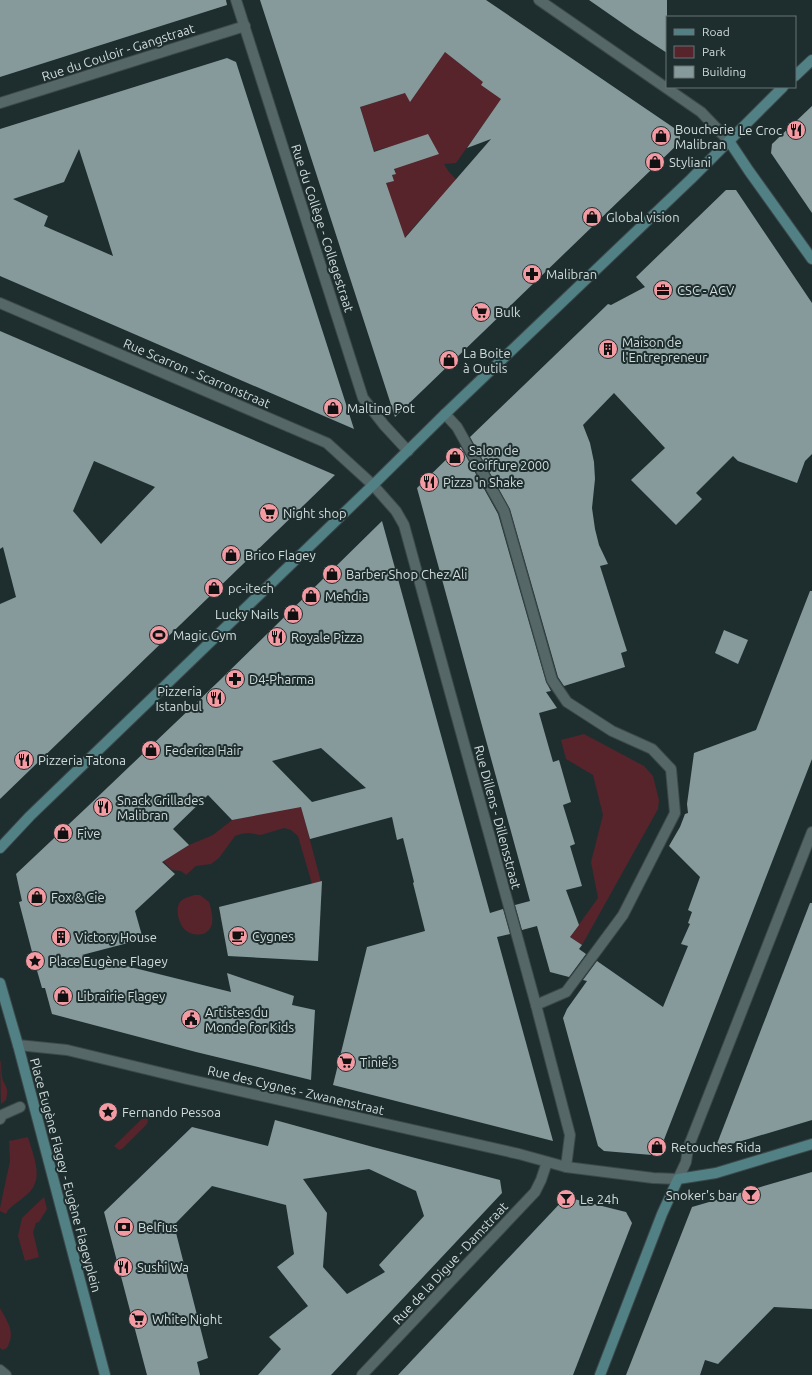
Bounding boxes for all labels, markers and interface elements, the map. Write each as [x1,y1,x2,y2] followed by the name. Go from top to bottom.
[666,16,796,88] legend
[40,21,196,83] street label: Rue du Couloir - Gangstraat
[702,25,730,38] text: Road
[702,45,726,58] text: Park
[702,65,746,78] text: Building
[785,119,807,141] restaurant icon: Le Croc
[675,122,734,151] place label: Boucherie Malibran
[739,123,782,137] place label: Le Croc
[650,125,672,147] shop icon: Boucherie Malibran
[289,142,357,314] street label: Rue du Collège - Collegestraat
[644,151,666,173] shop icon: Styliani
[669,155,711,169] place label: Styliani
[581,206,603,228] shop icon: Global vision
[606,210,680,224] place label: Global vision
[521,263,543,285] pharmacy icon: Malibran
[546,267,597,281] place label: Malibran
[652,279,674,301] office icon: CSC - ACV
[677,283,735,297] place label: CSC - ACV
[470,301,492,323] supermarket icon: Bulk
[495,305,521,319] place label: Bulk
[622,335,707,364] place label: Maison de l'Entrepreneur
[121,336,273,410] street label: Rue Scarron - Scarronstraat
[597,338,619,360] building icon: Maison de l'Entrepreneur
[463,346,511,375] place label: La Boite à Outils
[438,349,460,371] shop icon: La Boite à Outils
[322,397,344,419] shop icon: Malting Pot
[347,401,415,415] place label: Malting Pot
[469,443,549,472] place label: Salon de Coiffure 2000
[444,446,466,468] shop icon: Salon de Coiffure 2000
[418,471,440,493] restaurant icon: Pizza 'n Shake
[443,475,524,489] place label: Pizza 'n Shake
[258,502,280,524] supermarket icon: Night shop
[283,506,347,520] place label: Night shop
[220,544,242,566] shop icon: Brico Flagey
[245,548,316,562] place label: Brico Flagey
[321,563,343,585] shop icon: Barber Shop Chez Ali
[346,567,468,581] place label: Barber Shop Chez Ali
[203,577,225,599] shop icon: pc-itech
[228,581,274,595] place label: pc-itech
[300,585,322,607] shop icon: Mehdia
[325,589,368,603] place label: Mehdia
[282,603,304,625] shop icon: Lucky Nails
[215,607,279,621] place label: Lucky Nails
[148,624,170,646] sports icon: Magic Gym
[266,626,288,648] restaurant icon: Royale Pizza
[173,628,237,642] place label: Magic Gym
[291,630,363,644] place label: Royale Pizza
[224,668,246,690] pharmacy icon: D4-Pharma
[249,672,314,686] place label: D4-Pharma
[155,684,203,713] place label: Pizzeria Istanbul
[205,687,227,709] restaurant icon: Pizzeria Istanbul
[140,739,162,761] shop icon: Federica Hair
[165,743,241,757] place label: Federica Hair
[472,744,524,890] street label: Rue Dillens - Dillensstraat
[13,749,35,771] restaurant icon: Pizzeria Tatona
[38,753,126,767] place label: Pizzeria Tatona
[117,793,205,822] place label: Snack Grillades Malibran
[92,796,114,818] restaurant icon: Snack Grillades Malibran
[52,822,74,844] shop icon: Five
[77,826,100,840] place label: Five
[26,886,48,908] shop icon: Fox & Cie
[51,890,105,904] place label: Fox & Cie
[227,925,249,947] cafe icon: Cygnes
[50,926,72,948] building icon: Victory House
[252,929,294,943] place label: Cygnes
[75,930,157,944] place label: Victory House
[24,950,46,972] place icon: Place Eugène Flagey
[49,954,168,968] place label: Place Eugène Flagey
[52,985,74,1007] shop icon: Librairie Flagey
[77,989,165,1003] place label: Librairie Flagey
[205,1005,294,1034] place label: Artistes du Monde for Kids
[180,1008,202,1030] public building icon: Artistes du Monde for Kids
[335,1051,357,1073] supermarket icon: Tinie's
[360,1055,397,1069] place label: Tinie's
[28,1056,104,1294] street label: Place Eugène Flagey - Eugène Flageyplein
[206,1063,386,1117] street label: Rue des Cygnes - Zwanenstraat
[97,1101,119,1123] place icon: Fernando Pessoa
[122,1105,221,1119] place label: Fernando Pessoa
[646,1136,668,1158] shop icon: Retouches Rida
[671,1140,761,1154] place label: Retouches Rida
[740,1184,762,1206] bar icon: Snoker's bar
[555,1188,577,1210] bar icon: Le 24h
[666,1188,737,1202] place label: Snoker's bar
[580,1192,619,1206] place label: Le 24h
[390,1199,510,1327] street label: Rue de la Digue - Damstraat
[113,1216,135,1238] bank icon: Belfius
[138,1220,178,1234] place label: Belfius
[112,1256,134,1278] restaurant icon: Sushi Wa
[137,1260,189,1274] place label: Sushi Wa
[127,1308,149,1330] supermarket icon: White Night
[152,1312,222,1326] place label: White Night

